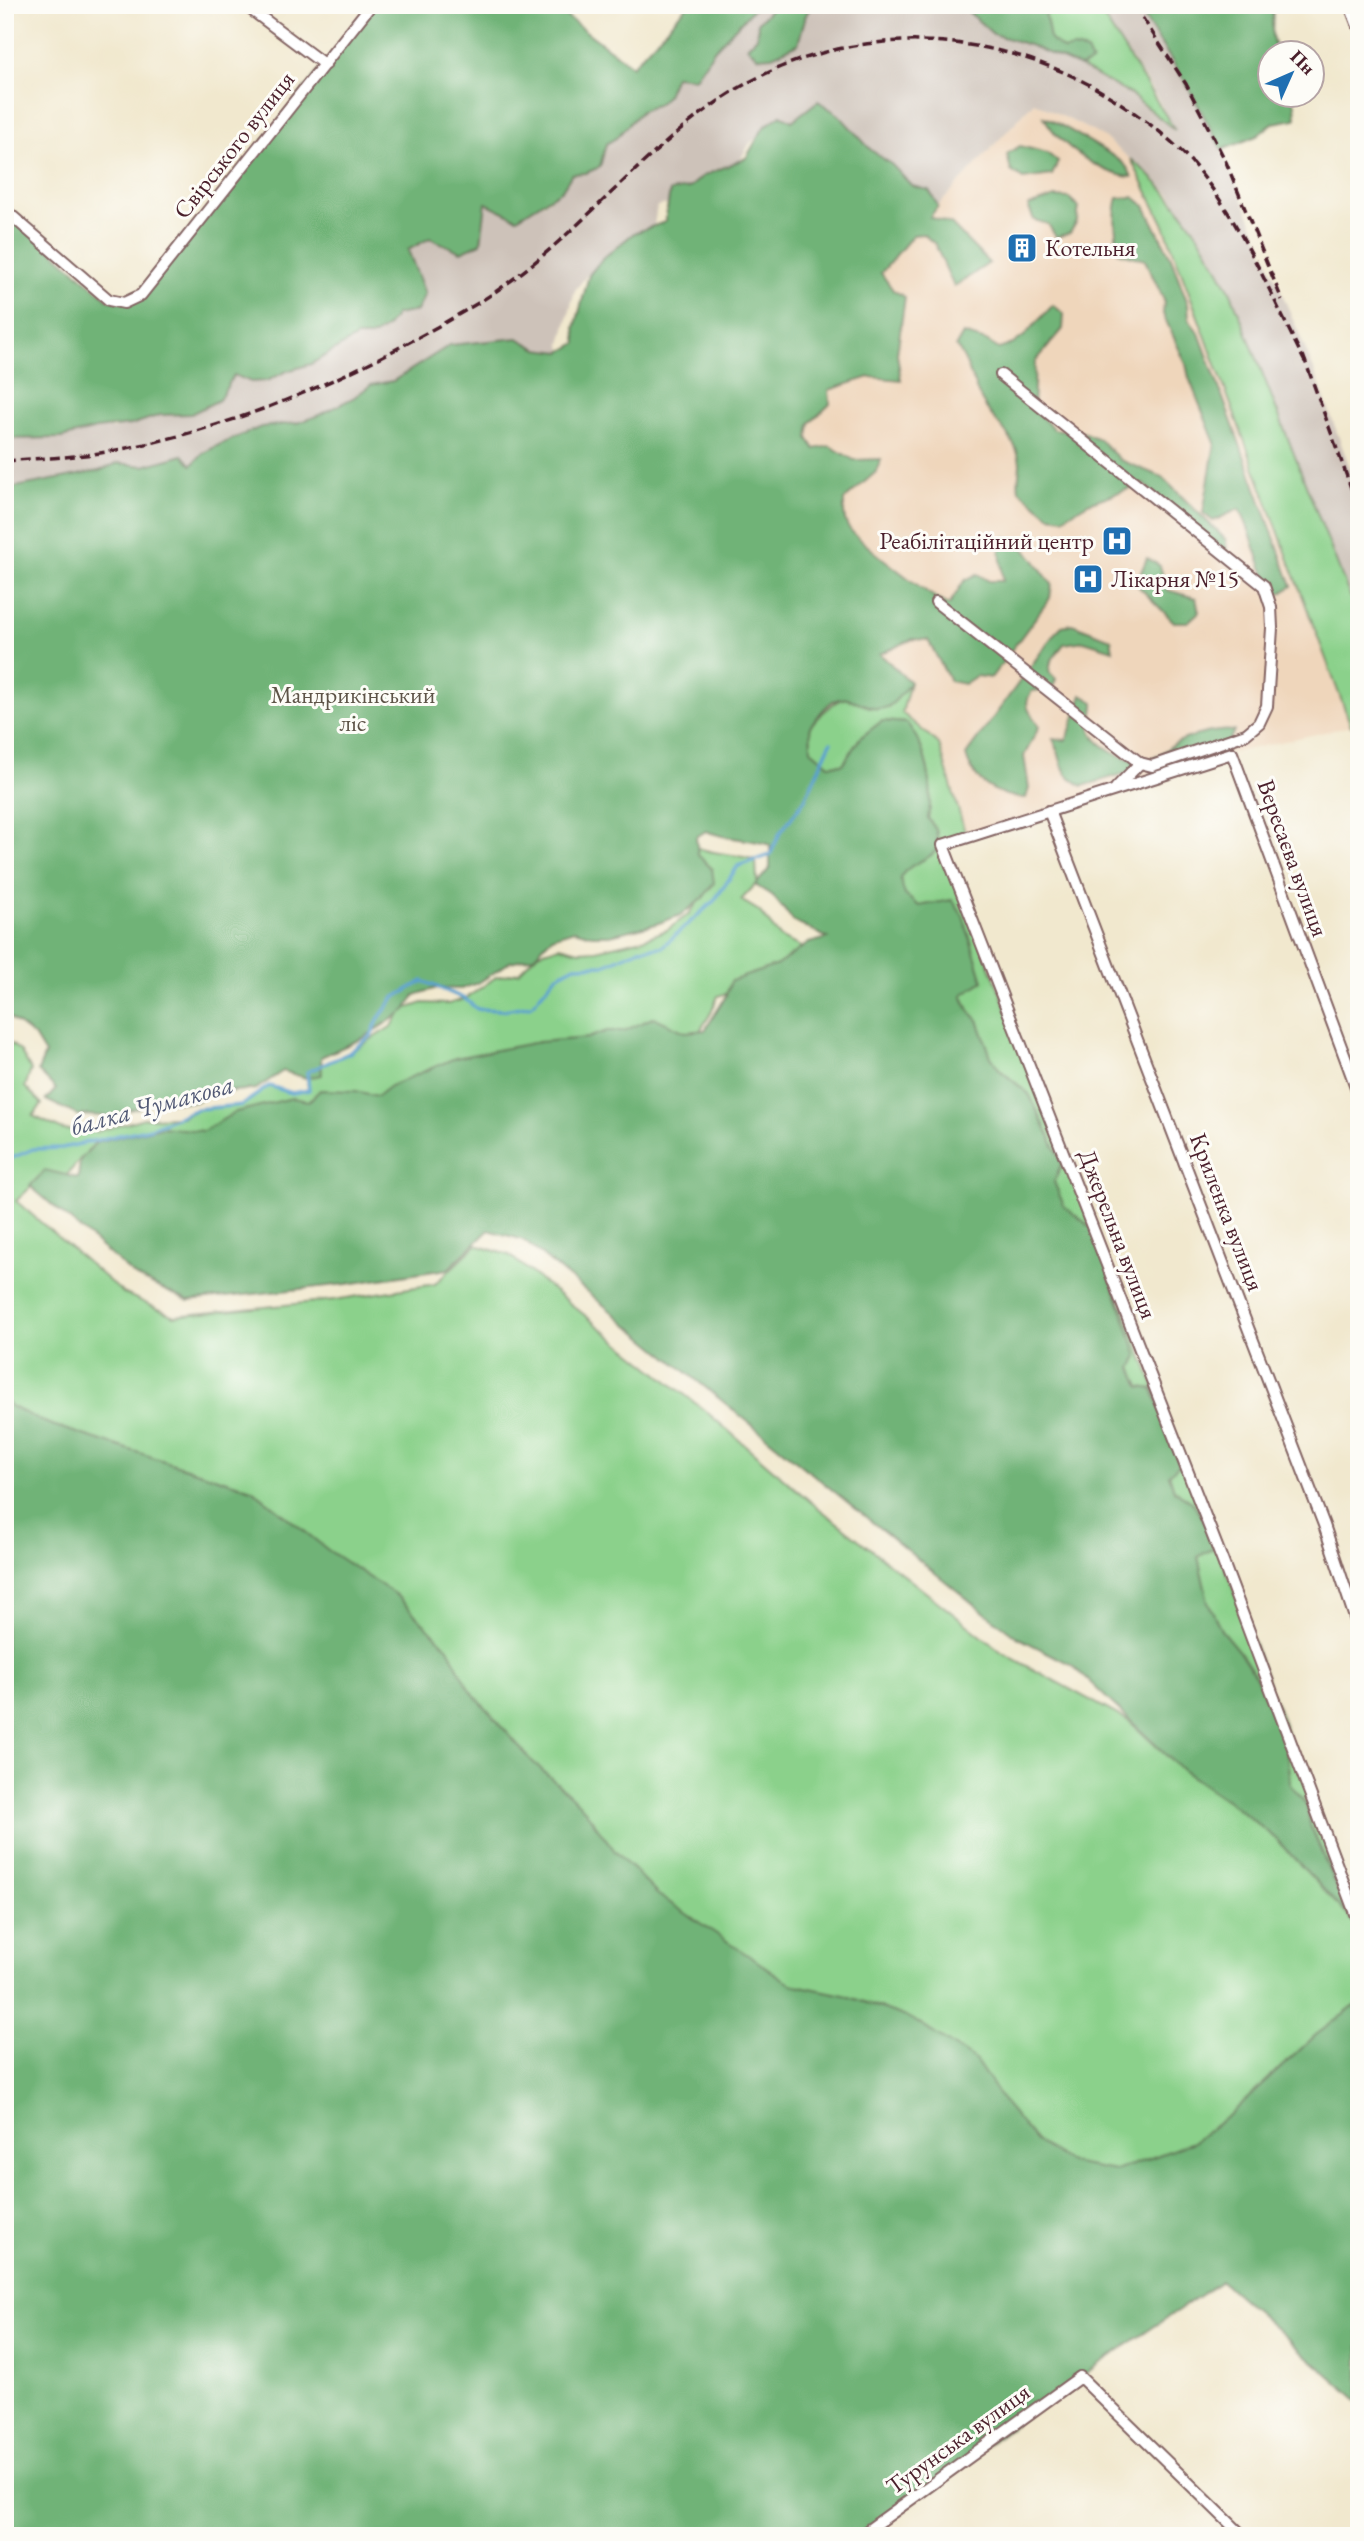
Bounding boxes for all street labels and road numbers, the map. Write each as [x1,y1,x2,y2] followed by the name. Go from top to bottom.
[166,64,301,225] street label: Свірського вулиця
[1251,775,1336,941] street label: Вересаєва вулиця
[1183,1128,1272,1296] street label: Криленка вулиця
[1072,1145,1165,1323] street label: Джерельна вулиця
[880,2376,1036,2501] street label: Турунська вулиця

